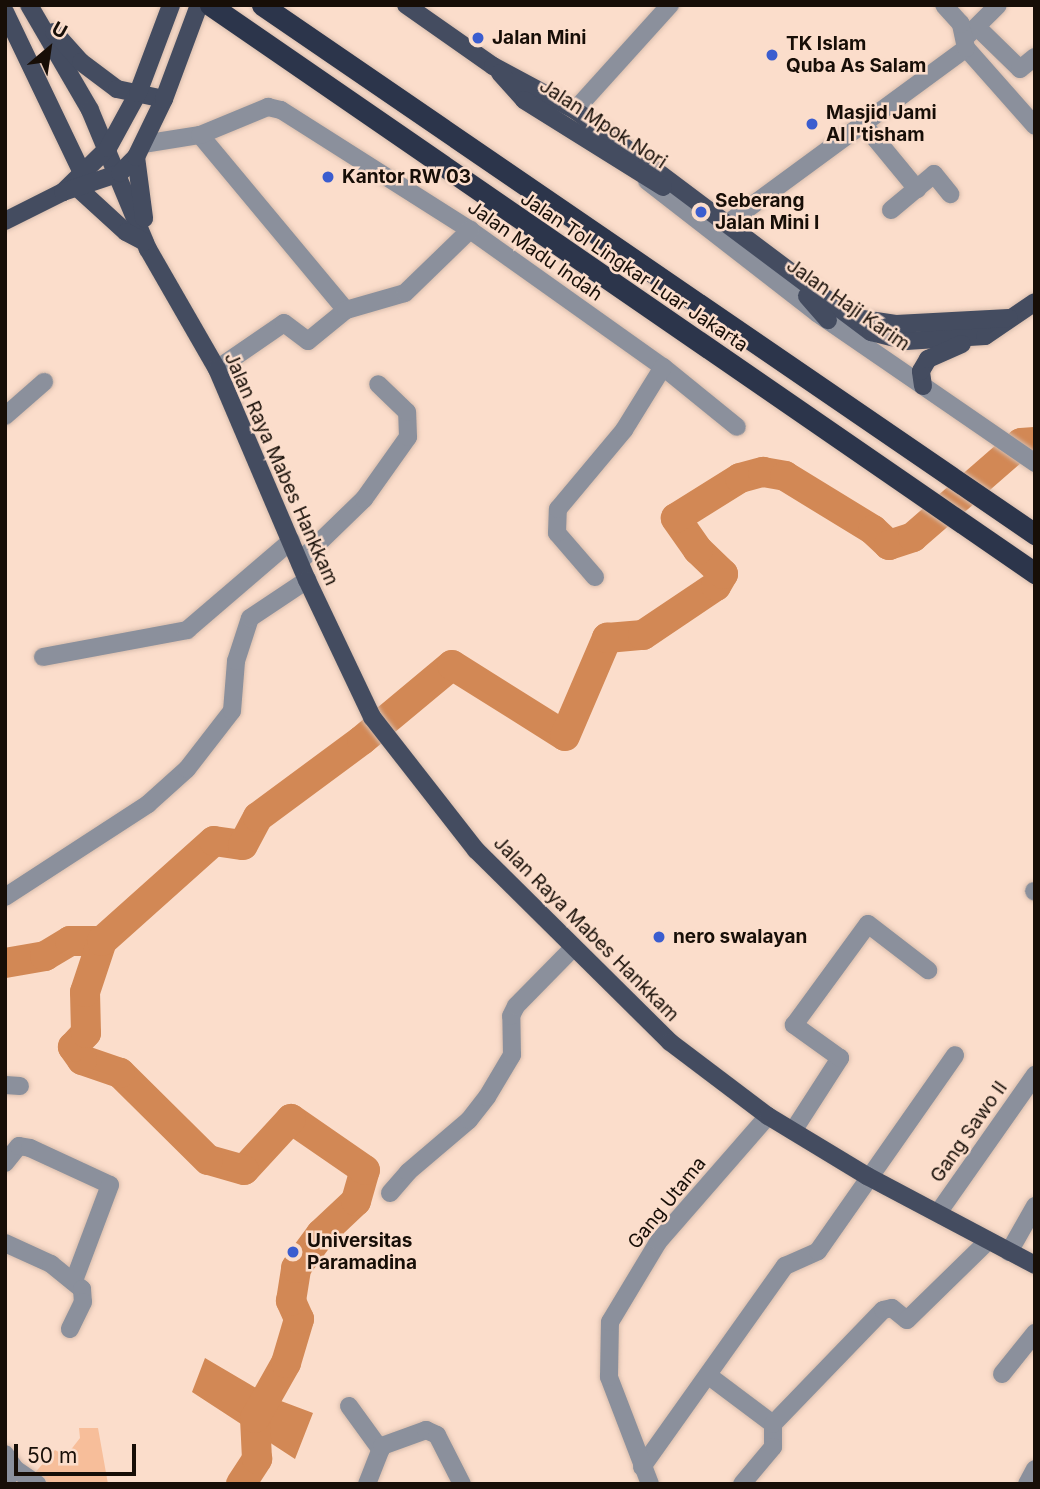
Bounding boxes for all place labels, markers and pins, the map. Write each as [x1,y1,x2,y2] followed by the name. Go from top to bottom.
[492,27,586,49] place label: Jalan Mini
[470,30,486,46] marker: Jalan Mini
[786,33,926,77] place label: TK Islam Quba As Salam
[764,47,780,63] marker: TK Islam Quba As Salam
[826,102,937,146] place label: Masjid Jami Al I'tisham
[804,116,820,132] marker: Masjid Jami Al I'tisham
[342,166,471,188] place label: Kantor RW 03
[320,169,336,185] marker: Kantor RW 03
[715,190,819,234] place label: Seberang Jalan Mini I
[693,204,709,220] marker: Seberang Jalan Mini I
[673,926,807,948] place label: nero swalayan
[651,929,667,945] marker: nero swalayan
[307,1230,417,1274] place label: Universitas Paramadina
[285,1244,301,1260] marker: Universitas Paramadina

